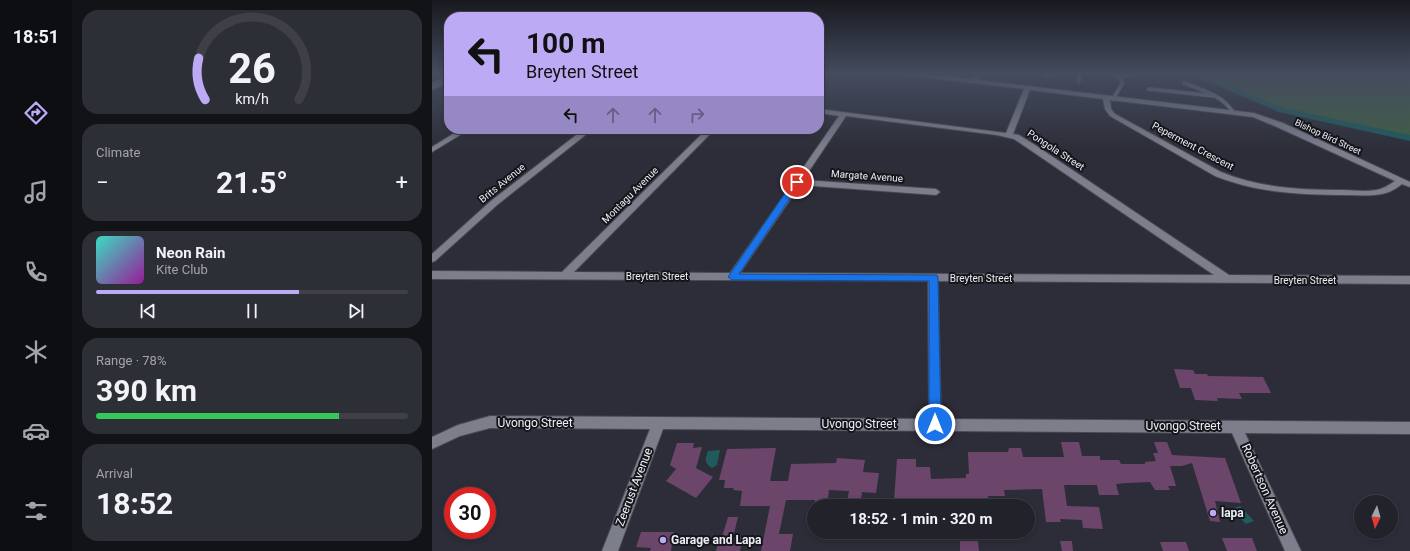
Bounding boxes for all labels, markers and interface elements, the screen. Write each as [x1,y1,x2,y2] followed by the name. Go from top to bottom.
[13,26,59,47] text: 18:51
[526,27,605,60] text: 100 m
[460,28,512,80] icon: left
[228,44,276,93] text: 26
[526,61,638,82] text: Breyten Street
[235,91,269,107] text: km/h
[22,99,50,127] icon: directions
[560,104,582,126] icon: left
[602,104,624,126] icon: ahead
[644,104,666,126] icon: ahead
[686,104,708,126] icon: right
[1293,117,1363,157] street label: Bishop Bird Street
[1150,120,1236,172] street label: Peperment Crescent
[1026,128,1086,172] street label: Pongola Street
[96,145,140,160] text: Climate
[477,161,527,205] street label: Brits Avenue
[216,165,288,200] text: 21.5°
[600,165,660,225] street label: Montagu Avenue
[780,165,814,199] pin
[831,168,903,184] street label: Margate Avenue
[96,170,109,195] text: −
[396,170,408,195] text: +
[786,171,808,193] icon: arrive
[22,178,50,206] icon: music
[156,244,225,262] text: Neon Rain
[22,258,50,286] icon: phone
[156,262,208,277] text: Kite Club
[626,271,688,282] street label: Breyten Street
[950,273,1012,284] street label: Breyten Street
[1274,275,1336,286] street label: Breyten Street
[137,300,159,322] icon: previous
[241,300,263,322] icon: pause
[345,300,367,322] icon: next
[22,338,50,366] icon: climate
[96,353,166,368] text: Range · 78%
[96,373,197,408] text: 390 km
[914,403,956,445] position arrow
[497,416,573,430] street label: Uvongo Street
[22,417,50,445] icon: car
[821,417,897,431] street label: Uvongo Street
[1145,419,1221,433] street label: Uvongo Street
[1239,442,1291,536] street label: Robertson Avenue
[613,446,655,528] street label: Zeerust Avenue
[96,466,133,481] text: Arrival
[96,486,173,521] text: 18:52
[444,487,496,539] speed limit sign: 30
[1354,495,1398,539] north arrow
[1354,495,1398,539] map controls
[22,497,50,525] icon: filters
[1221,506,1244,520] place label: lapa
[1208,508,1218,518] marker: lapa
[850,510,992,528] text: 18:52 · 1 min · 320 m
[671,533,762,547] place label: Garage and Lapa
[658,535,668,545] marker: Garage and Lapa

